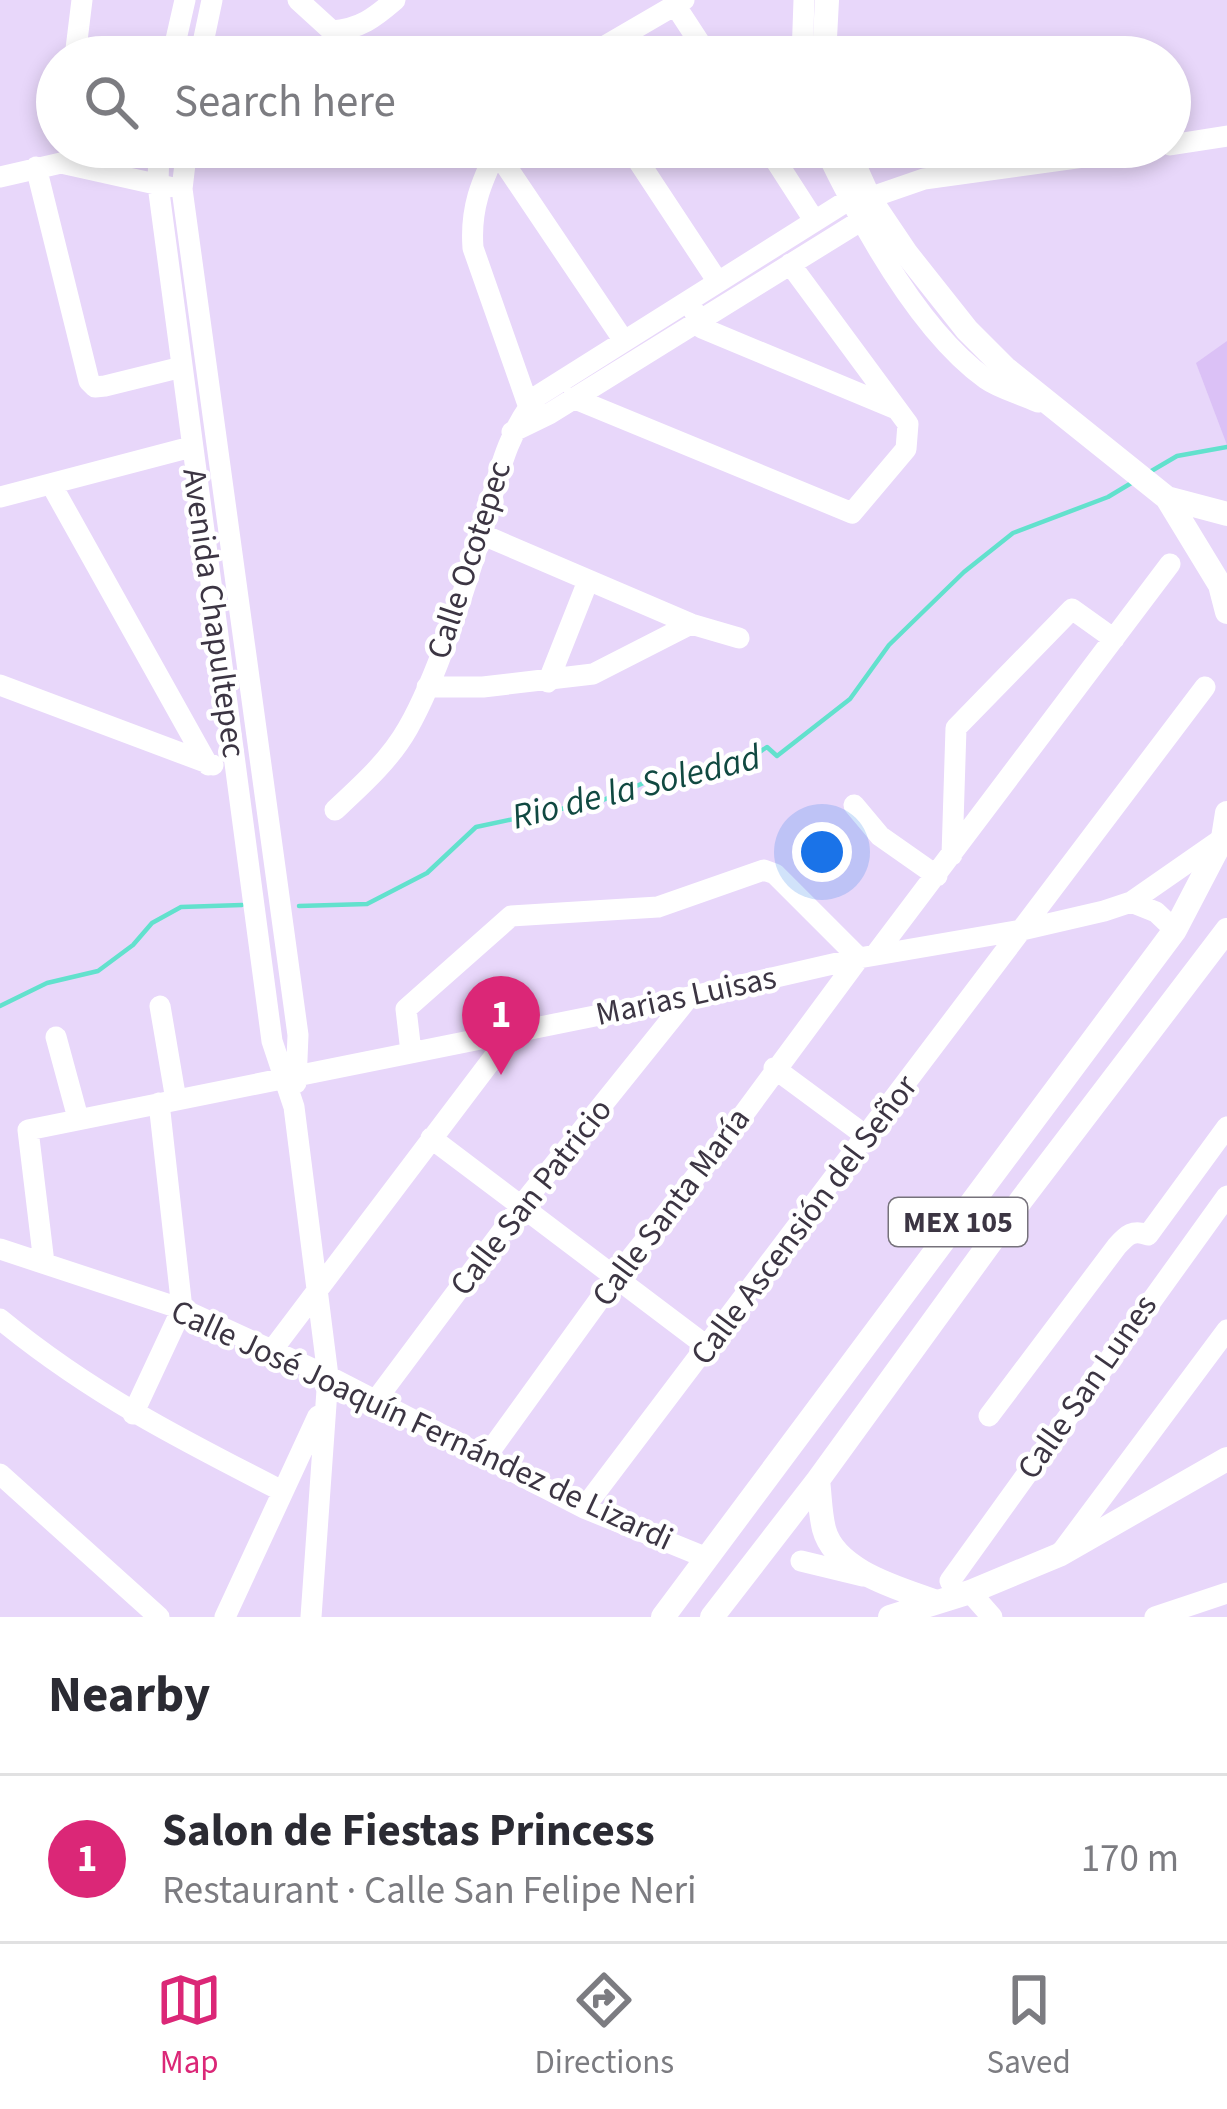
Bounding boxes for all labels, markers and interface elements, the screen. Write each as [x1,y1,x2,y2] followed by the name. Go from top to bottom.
[36,36,1191,168] search box
[78,69,144,135] icon: search
[174,70,396,134] text: Search here
[415,455,523,665] street label: Calle Ocotepec
[170,465,258,761] street label: Avenida Chapultepec
[507,731,766,842] water label: Rio de la Soledad
[792,822,852,882] your location
[591,954,781,1038] street label: Marias Luisas
[462,976,540,1075] pin: 1
[679,1065,929,1375] street label: Calle Ascensión del Señor
[439,1088,623,1306] street label: Calle San Patricio
[581,1098,761,1316] street label: Calle Santa María
[889,1198,1027,1246] road number: MEX 105
[1006,1285,1168,1489] street label: Calle San Lunes
[163,1288,681,1562] street label: Calle José Joaquín Fernández de Lizardi
[48,1659,210,1731] text: Nearby
[162,1799,655,1863] text: Salon de Fiestas Princess
[77,1831,97,1887] text: 1
[1081,1831,1179,1887] text: 170 m
[162,1863,697,1919] text: Restaurant · Calle San Felipe Neri
[156,1967,222,2086] tab: Map
[535,1967,674,2086] tab: Directions
[987,1967,1071,2086] tab: Saved

